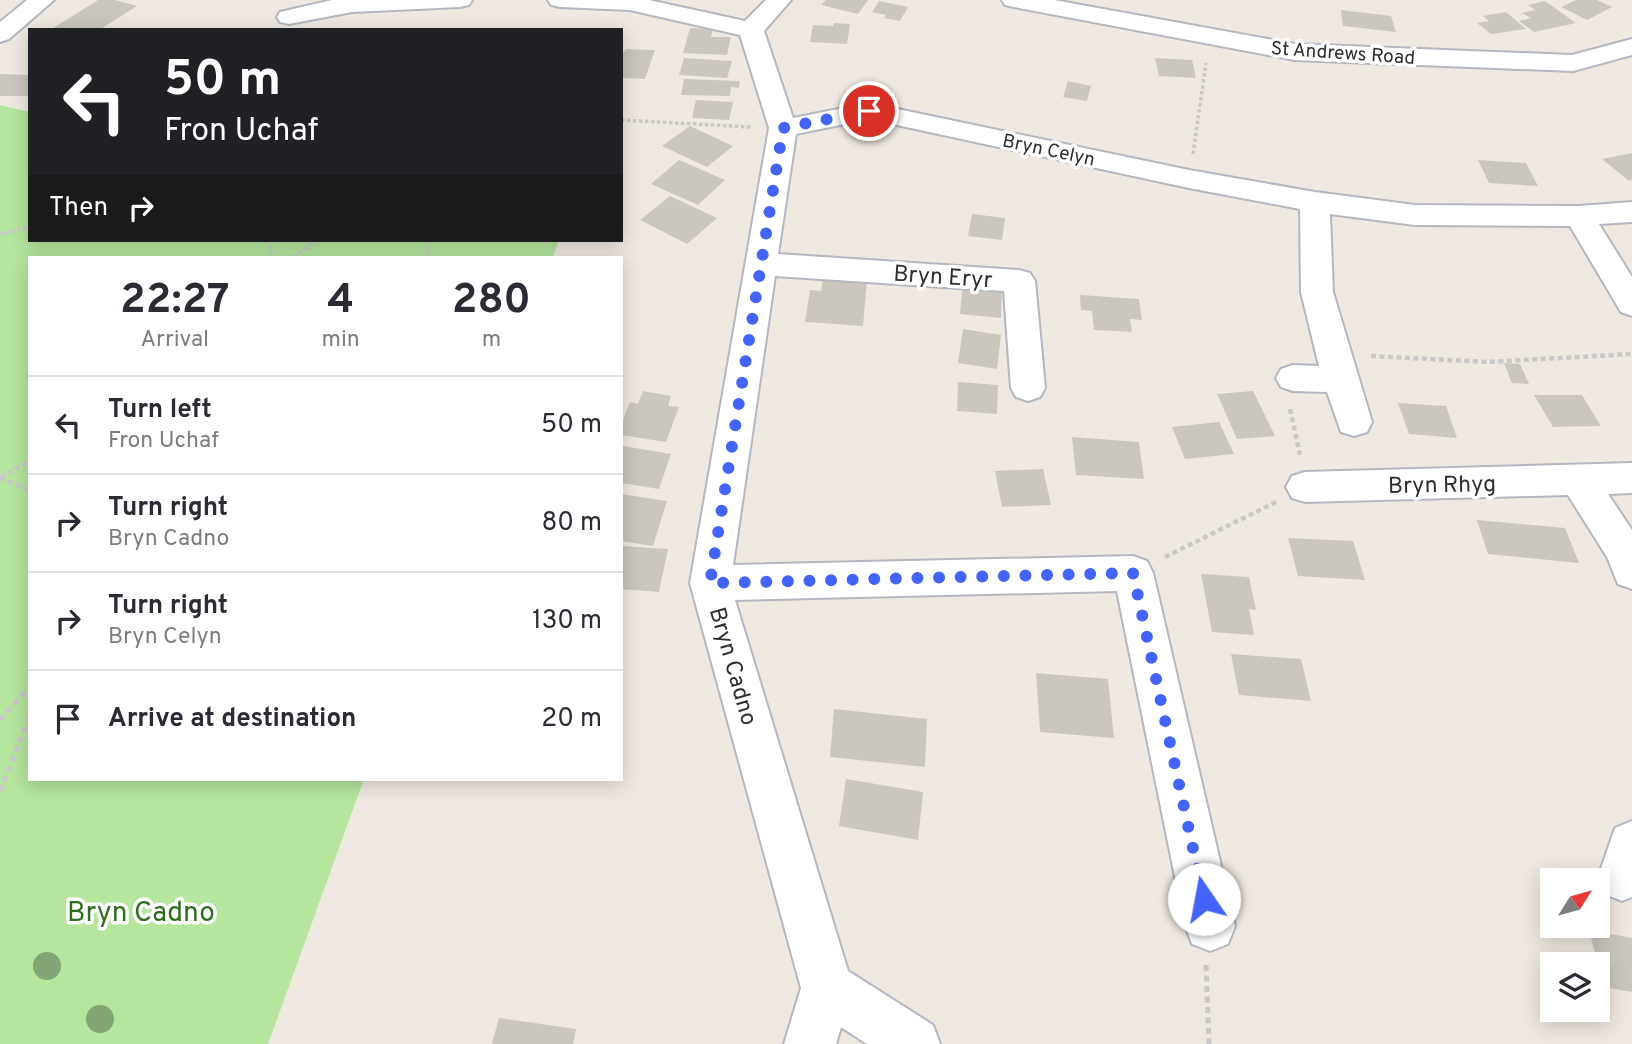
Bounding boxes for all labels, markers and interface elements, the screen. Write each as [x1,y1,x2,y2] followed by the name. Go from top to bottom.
[1270,37,1416,71] street label: St Andrews Road
[164,51,281,113] text: 50 m
[49,56,140,147] icon: left
[839,81,899,141] pin
[850,92,888,130] icon: arrive
[164,112,318,152] text: Fron Uchaf
[1000,129,1097,172] street label: Bryn Celyn
[122,189,160,227] icon: right
[49,192,108,225] text: Then
[892,261,993,296] street label: Bryn Eryr
[120,275,229,328] text: 22:27
[327,275,354,328] text: 4
[452,275,531,328] text: 280
[140,326,209,355] text: Arrival
[322,326,360,355] text: min
[482,326,501,355] text: m
[108,394,212,427] text: Turn left
[49,406,87,444] icon: left
[541,409,602,442] text: 50 m
[108,427,219,456] text: Fron Uchaf
[1388,471,1496,502] street label: Bryn Rhyg
[108,492,228,525] text: Turn right
[49,504,87,542] icon: right
[542,507,602,540] text: 80 m
[108,525,229,554] text: Bryn Cadno
[108,590,228,623] text: Turn right
[49,602,87,640] icon: right
[701,604,762,729] street label: Bryn Cadno
[532,605,602,638] text: 130 m
[108,623,222,652] text: Bryn Celyn
[49,700,87,738] icon: arrive
[108,703,356,736] text: Arrive at destination
[541,703,602,736] text: 20 m
[1167,862,1241,936] position arrow
[1540,868,1610,938] north arrow
[1540,868,1610,1022] map controls
[67,896,215,932] park label: Bryn Cadno
[1540,952,1610,1022] button: layers

